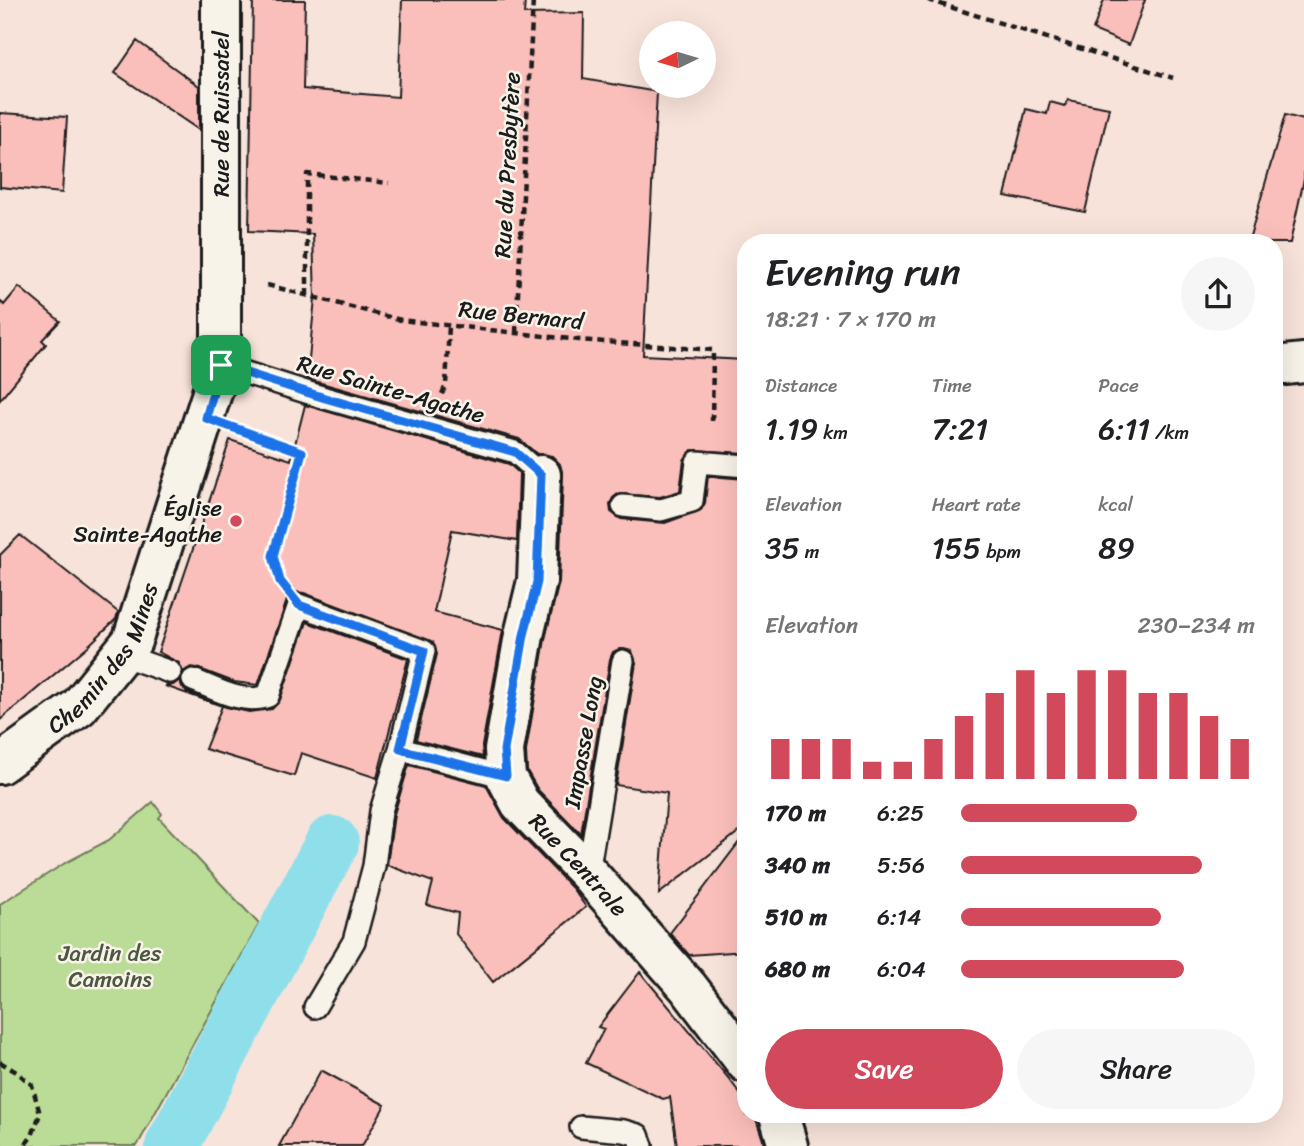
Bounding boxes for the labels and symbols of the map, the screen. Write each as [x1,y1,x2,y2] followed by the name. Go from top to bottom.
[639,21,716,98] north arrow
[201,31,242,197] street label: Rue de Ruissatel
[482,71,533,259] street label: Rue du Presbytère
[457,289,587,343] street label: Rue Bernard
[191,335,251,395] pin
[292,343,490,436] street label: Rue Sainte-Agathe
[73,488,222,555] place label: Église Sainte-Agathe
[228,513,244,529] marker: Église Sainte-Agathe
[38,577,171,745] street label: Chemin des Mines
[551,672,615,813] street label: Impasse Long
[518,803,638,927] street label: Rue Centrale
[58,933,162,1000] park label: Jardin des Camoins

